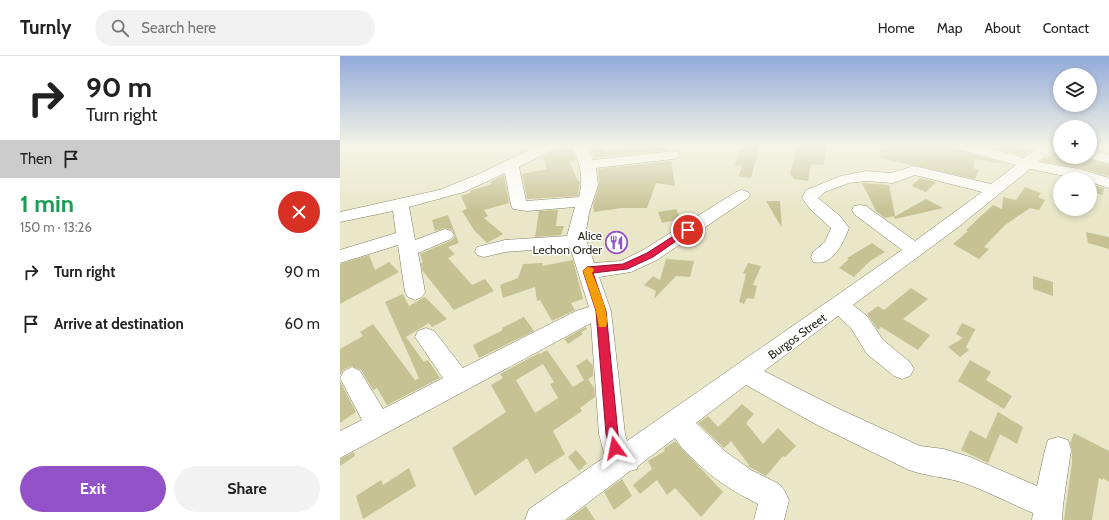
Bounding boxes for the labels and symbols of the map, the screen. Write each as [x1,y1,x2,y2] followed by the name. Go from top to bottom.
[671,213,705,247] pin
[533,228,602,257] place label: Alice Lechon Order
[604,229,630,255] restaurant icon: Alice Lechon Order
[765,310,829,362] street label: Burgos Street
[594,427,636,469] position arrow

